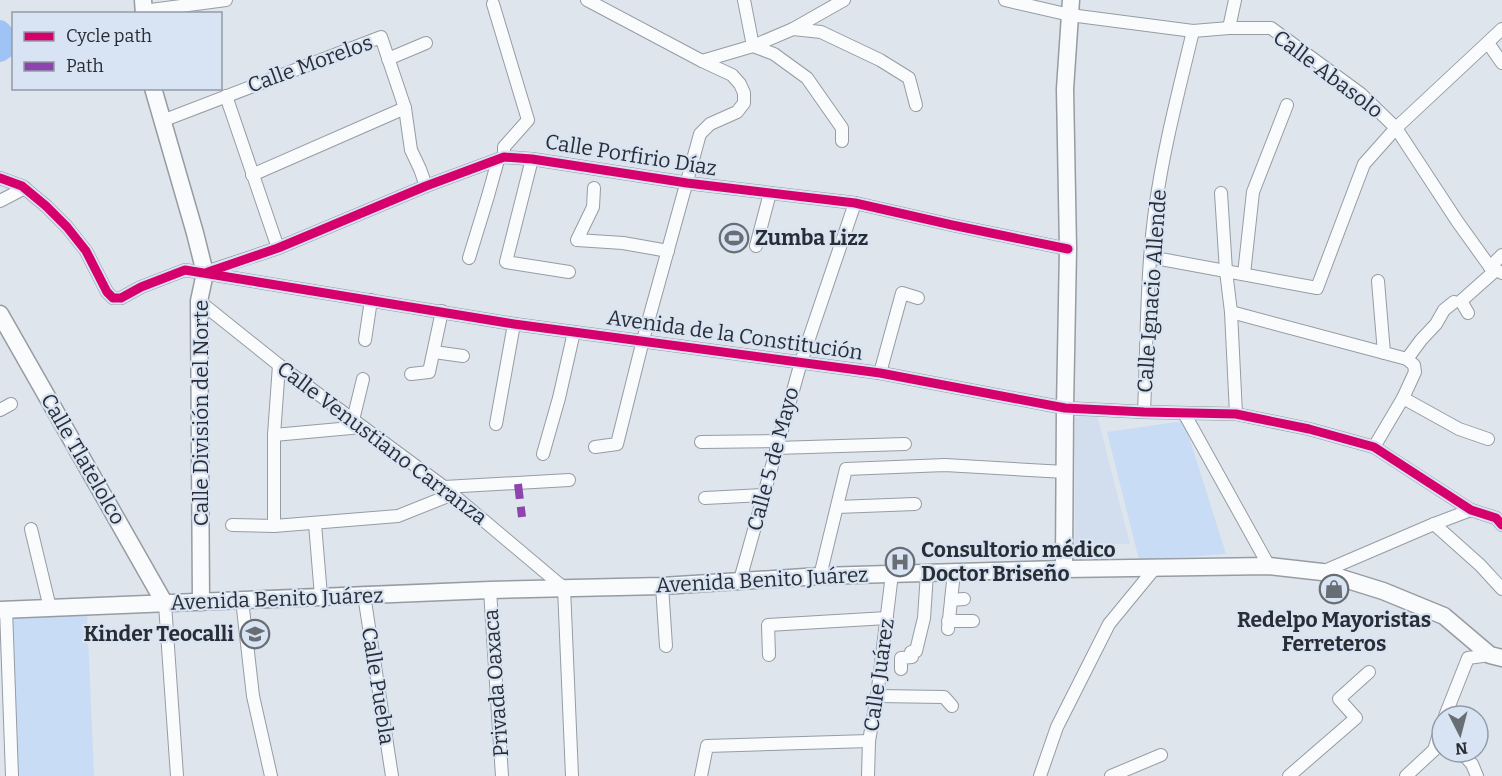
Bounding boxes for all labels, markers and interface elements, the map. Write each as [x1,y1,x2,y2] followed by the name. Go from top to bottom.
[12,12,222,90] legend
[1268,24,1388,124] street label: Calle Abasolo
[66,25,152,47] text: Cycle path
[244,29,376,99] street label: Calle Morelos
[66,55,104,77] text: Path
[543,129,719,181] street label: Calle Porfirio Díaz
[1132,188,1172,394] street label: Calle Ignacio Allende
[718,222,750,254] sports icon: Zumba Lizz
[755,225,868,251] place label: Zumba Lizz
[188,300,214,526] street label: Calle División del Norte
[605,304,865,366] street label: Avenida de la Constitución
[272,355,493,531] street label: Calle Venustiano Carranza
[741,384,805,534] street label: Calle 5 de Mayo
[35,389,131,529] street label: Calle Tlatelolco
[921,537,1116,587] place label: Consultorio médico Doctor Briseño
[884,546,916,578] hospital icon: Consultorio médico Doctor Briseño
[655,561,869,599] street label: Avenida Benito Juárez
[1318,573,1350,605] shop icon: Redelpo Mayoristas Ferreteros
[170,582,384,616] street label: Avenida Benito Juárez
[1237,607,1431,657] place label: Redelpo Mayoristas Ferreteros
[478,608,514,758] street label: Privada Oaxaca
[858,617,900,733] street label: Calle Juárez
[239,618,271,650] school or university icon: Kinder Teocalli
[83,621,234,647] place label: Kinder Teocalli
[356,625,400,747] street label: Calle Puebla
[1430,704,1490,764] north arrow
[1454,738,1469,759] text: N

